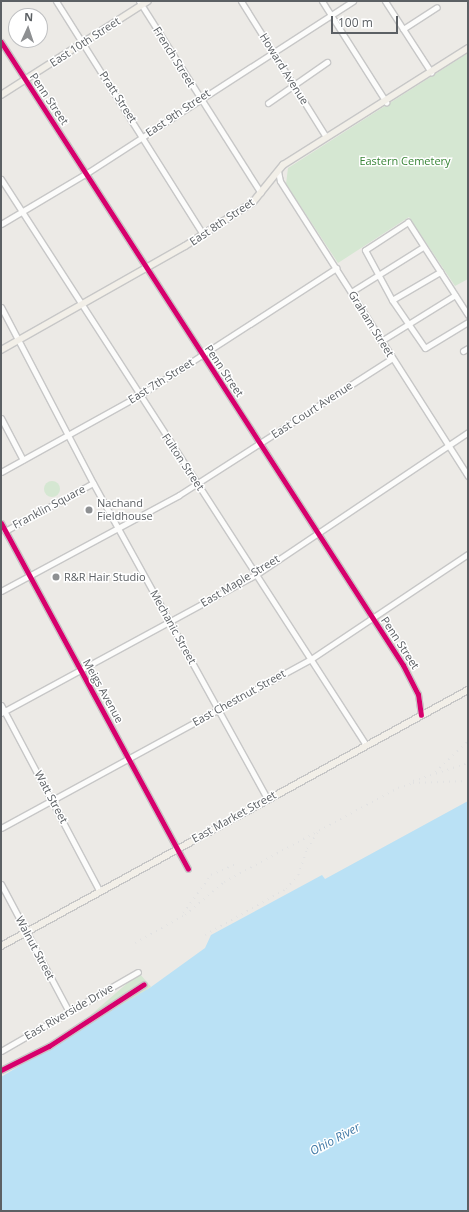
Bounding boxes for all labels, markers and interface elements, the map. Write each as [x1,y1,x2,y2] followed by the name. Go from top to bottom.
[8,8,48,48] north arrow
[333,8,400,34] scale bar
[24,9,33,24] text: N
[47,14,123,70] street label: East 10th Street
[338,14,373,31] text: 100 m
[150,24,198,90] street label: French Street
[257,31,311,107] street label: Howard Avenue
[96,69,140,125] street label: Pratt Street
[27,70,71,128] street label: Penn Street
[143,87,213,139] street label: East 9th Street
[359,154,451,168] park label: Eastern Cemetery
[187,196,257,248] street label: East 8th Street
[345,289,397,359] street label: Graham Street
[202,342,246,400] street label: Penn Street
[126,356,196,406] street label: East 7th Street
[269,379,355,441] street label: East Court Avenue
[159,431,207,493] street label: Fulton Street
[10,482,88,532] street label: Franklin Square
[97,497,153,523] place label: Nachand Fieldhouse
[84,505,94,515] marker: Nachand Fieldhouse
[198,552,282,610] street label: East Maple Street
[64,570,146,584] place label: R&R Hair Studio
[51,572,61,582] marker: R&R Hair Studio
[147,588,199,666] street label: Mechanic Street
[378,614,422,672] street label: Penn Street
[80,657,126,725] street label: Meigs Avenue
[190,667,288,729] street label: East Chestnut Street
[32,768,70,826] street label: Watt Street
[190,788,278,846] street label: East Market Street
[13,914,57,982] street label: Walnut Street
[22,981,116,1043] street label: East Riverside Drive
[308,1120,362,1158] water label: Ohio River

